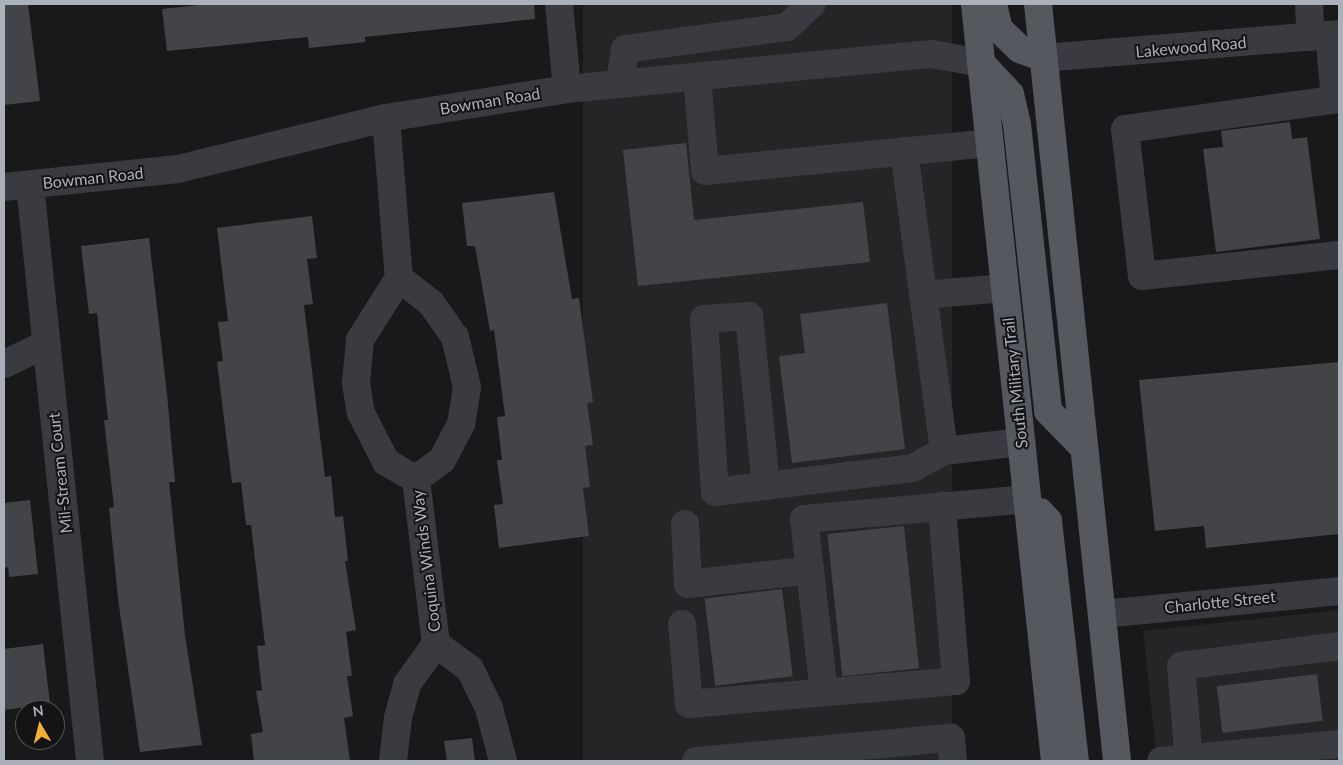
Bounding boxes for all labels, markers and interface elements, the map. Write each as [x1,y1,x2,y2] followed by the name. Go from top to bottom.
[1135,33,1247,61] street label: Lakewood Road
[438,84,542,118] street label: Bowman Road
[42,163,144,193] street label: Bowman Road
[999,316,1031,450] street label: South Military Trail
[44,412,76,534] street label: Mil-Stream Court
[408,489,444,633] street label: Coquina Winds Way
[1163,587,1277,617] street label: Charlotte Street
[15,700,65,750] north arrow
[31,701,45,720] text: N

